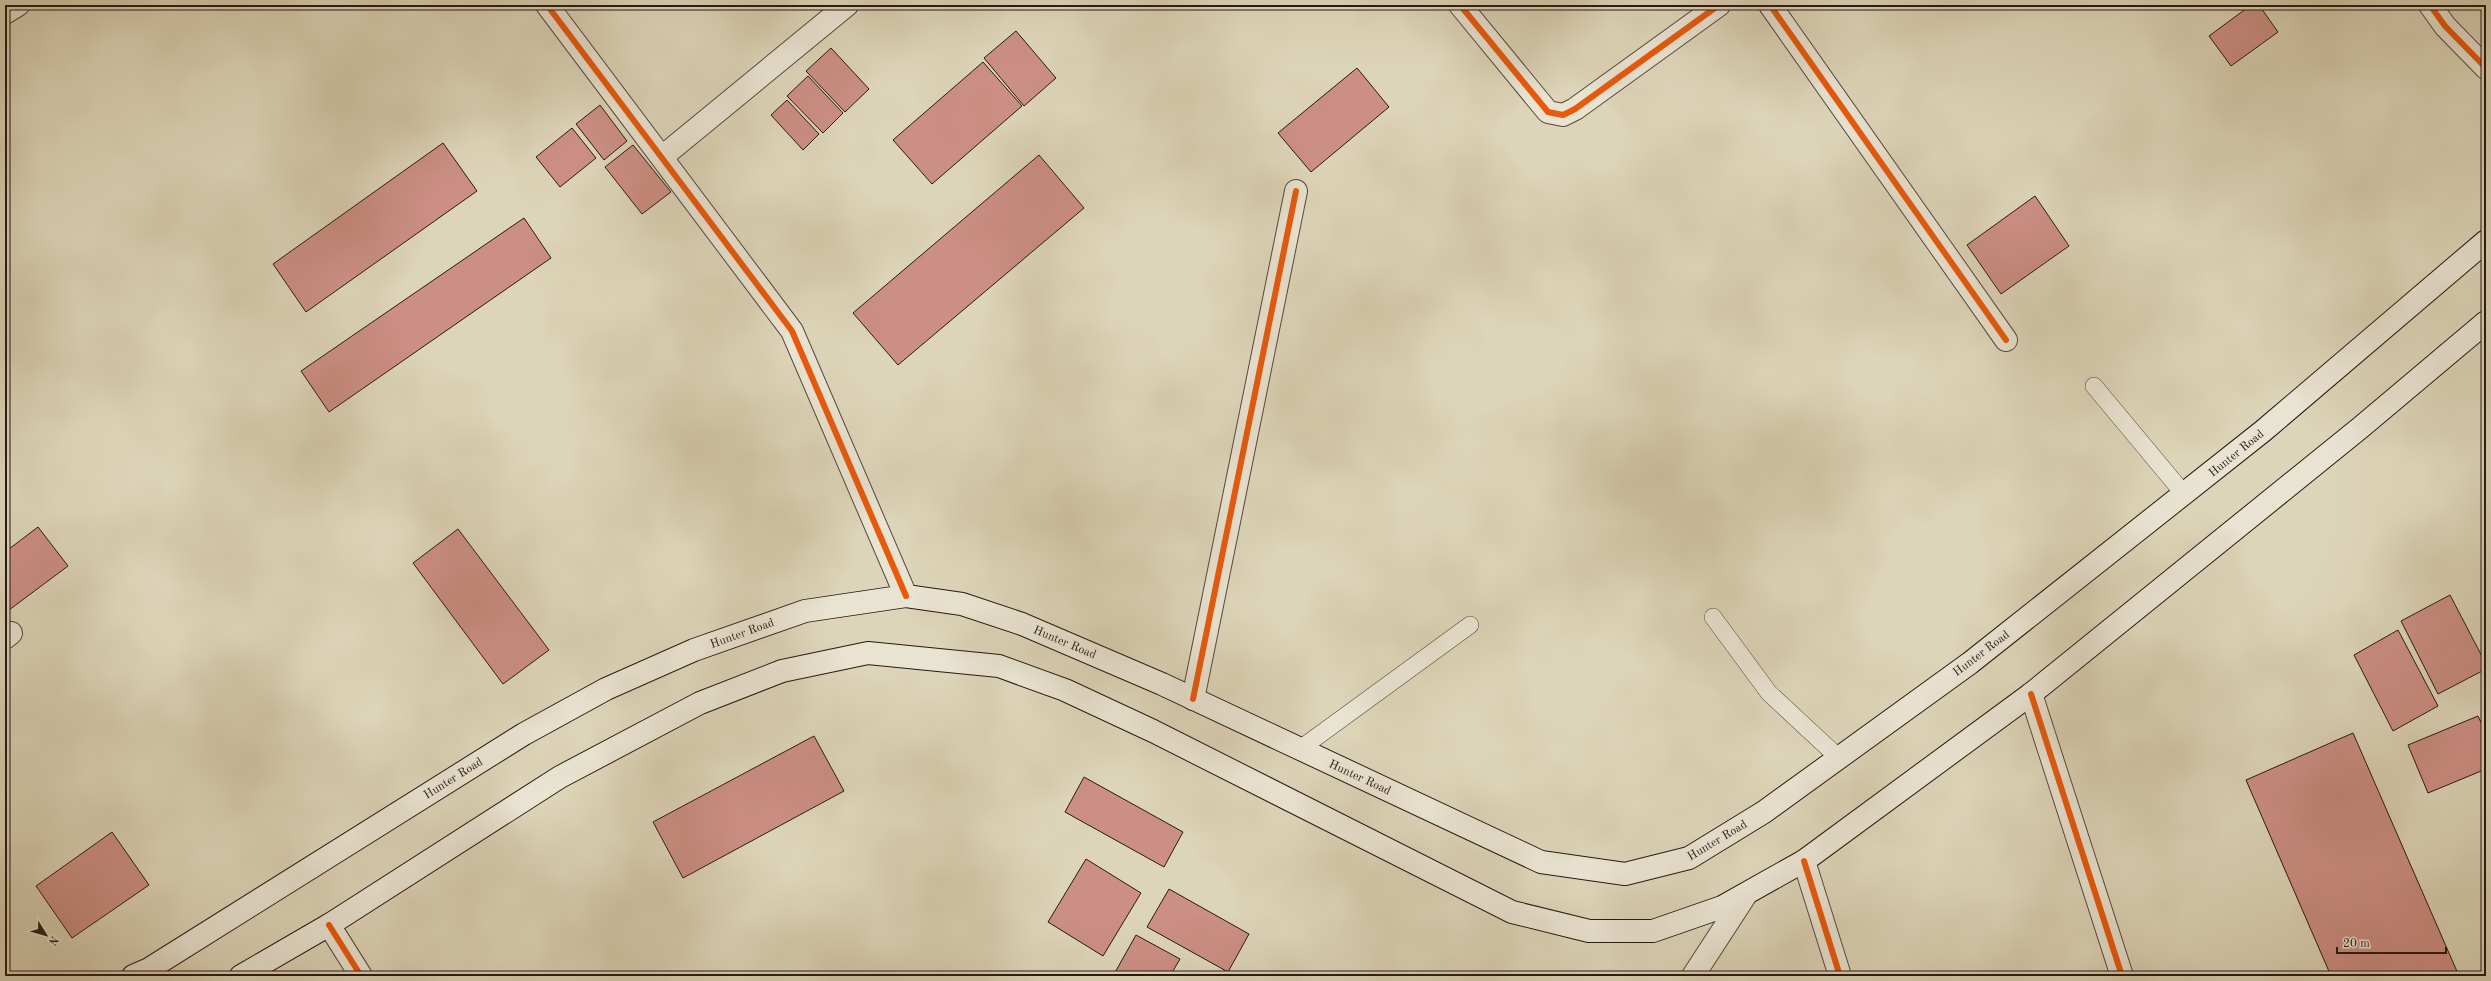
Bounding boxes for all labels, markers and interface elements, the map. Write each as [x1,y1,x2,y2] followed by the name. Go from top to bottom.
[2207,428,2266,480] street label: Hunter Road
[709,617,776,651] street label: Hunter Road
[1031,624,1098,662] street label: Hunter Road
[1951,629,2012,679] street label: Hunter Road
[422,756,485,802] street label: Hunter Road
[1327,758,1393,798] street label: Hunter Road
[1686,818,1749,863] street label: Hunter Road
[26,915,66,955] north arrow
[2337,929,2446,955] scale bar
[46,933,60,947] text: N
[2343,938,2370,950] text: 20 m

